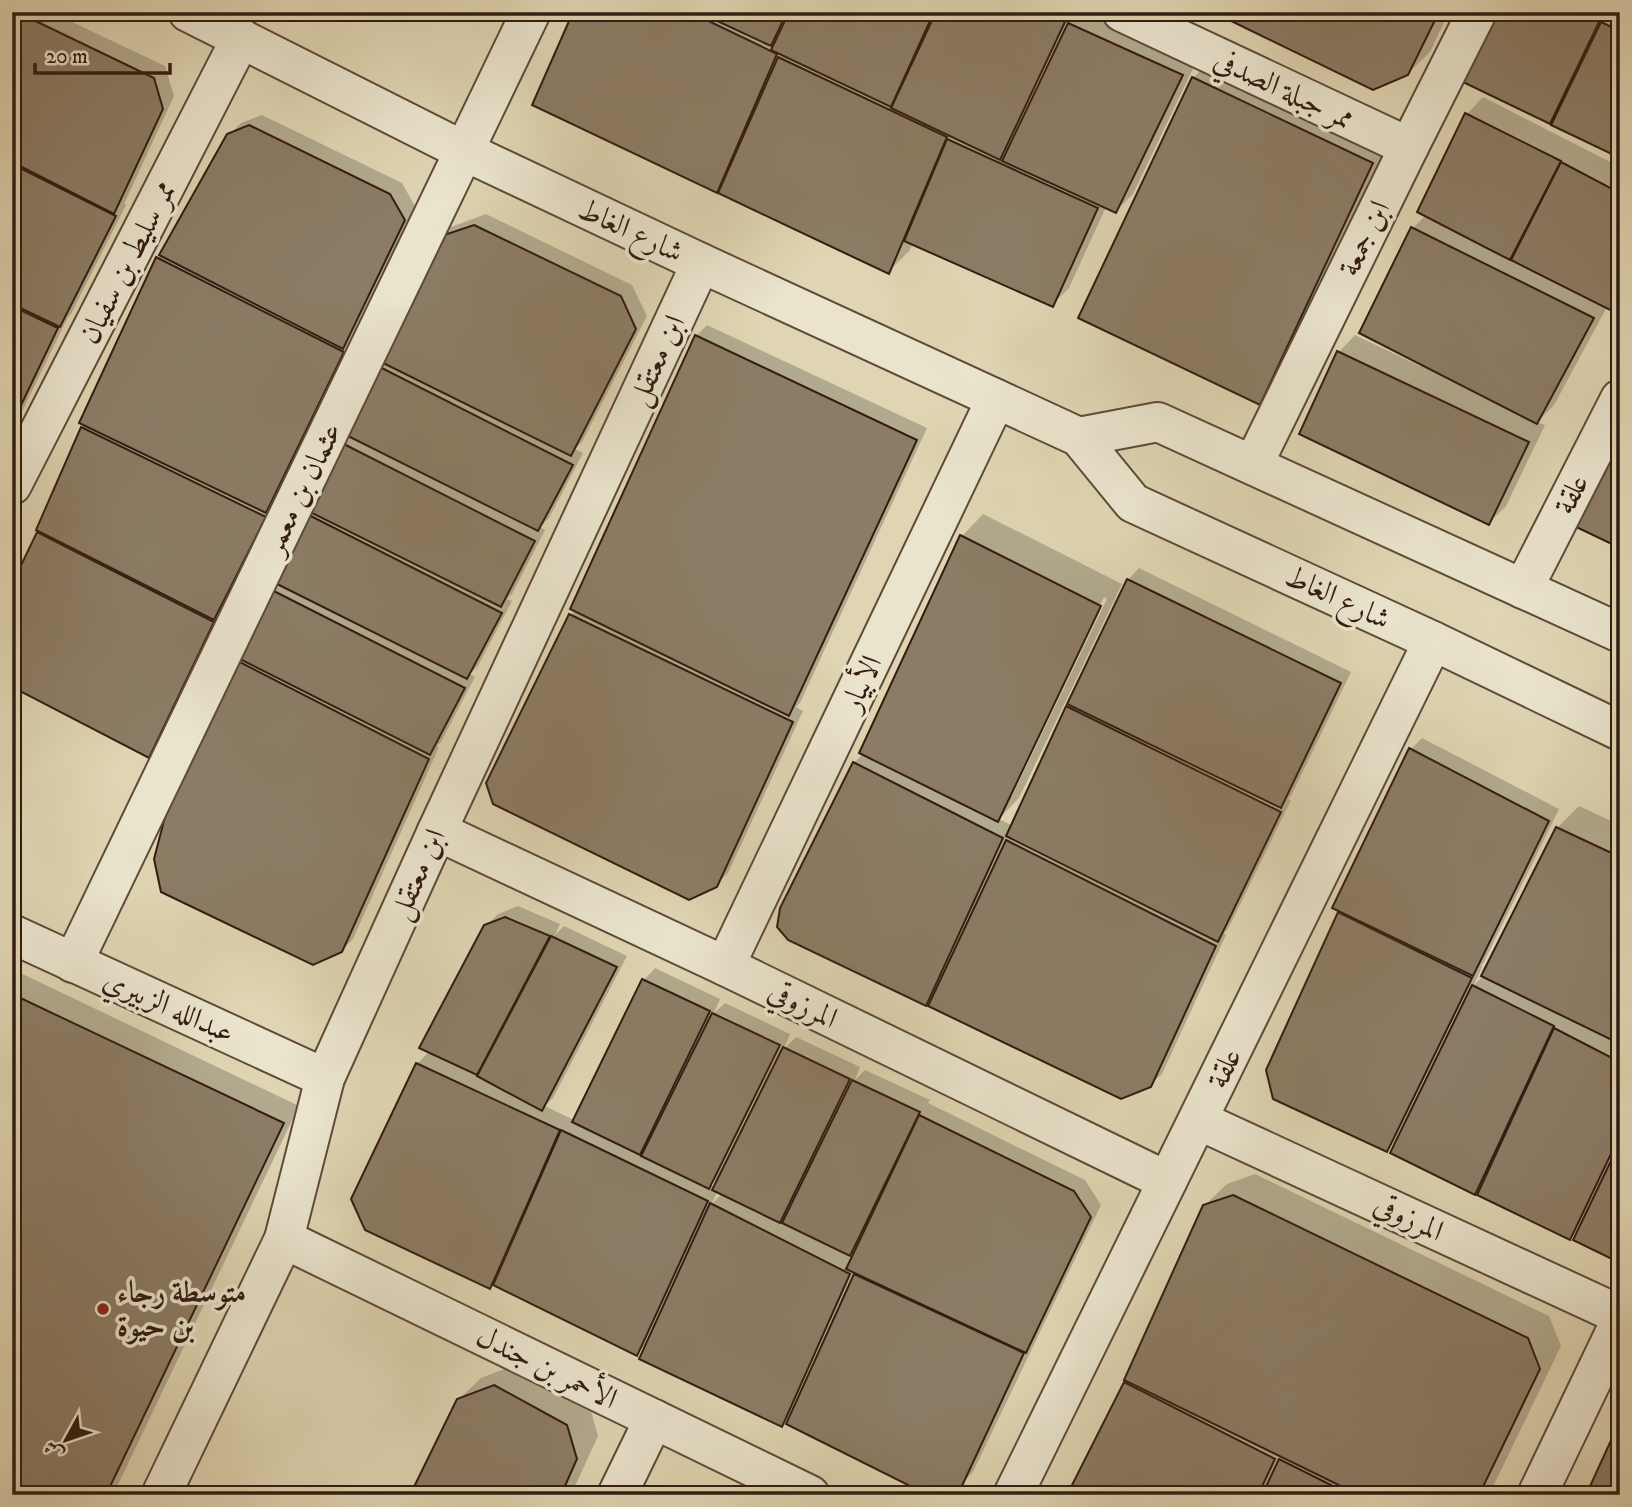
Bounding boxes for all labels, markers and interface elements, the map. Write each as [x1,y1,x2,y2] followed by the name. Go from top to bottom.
[35,32,170,76] scale bar
[1206,42,1359,143] street label: ممر جبلة الصدفي
[46,44,88,70] text: 20 m
[71,175,185,350] street label: ممر سليط بن سفيان
[570,191,689,276] street label: شارع الغاط
[1331,195,1399,283] street label: ابن جمعة
[620,309,695,412] street label: ابن معتقل
[254,417,351,563] street label: عثمان بن معمر
[1547,468,1598,521] street label: علقة
[1277,558,1396,643] street label: شارع الغاط
[829,648,891,720] street label: الأبيار
[382,823,456,926] street label: ابن معتقل
[95,962,240,1056] street label: عبدالله الزبيري
[760,973,843,1042] street label: المرزوقي
[1200,1042,1251,1095] street label: علقة
[1366,1186,1449,1254] street label: المرزوقي
[117,1275,246,1346] place label: متوسطة رجاء بن حيوة
[95,1301,111,1317] marker: متوسطة رجاء بن حيوة
[470,1315,625,1418] street label: الأحمر بن جندل
[32,1406,102,1476] north arrow
[39,1435,69,1465] text: ش

